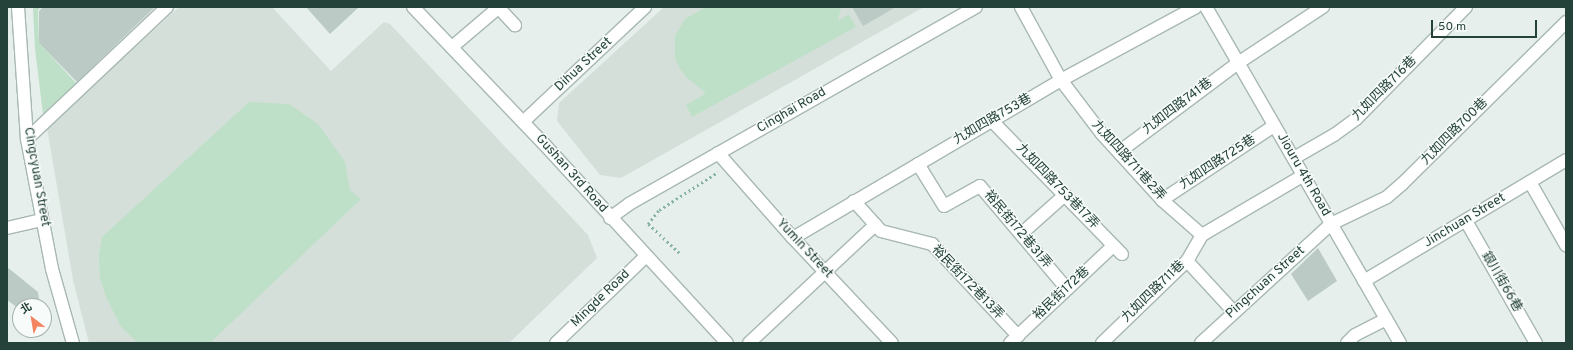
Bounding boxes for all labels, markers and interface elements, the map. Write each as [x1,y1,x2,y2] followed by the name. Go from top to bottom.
[1433,12,1539,38] scale bar
[1438,19,1466,35] text: 50 m
[552,35,616,95] street label: Dihua Street
[1350,54,1420,124] street label: 九如四路716巷
[1140,76,1216,138] street label: 九如四路741巷
[755,85,829,137] street label: Cinghai Road
[951,91,1035,149] street label: 九如四路753巷
[1418,95,1492,169] street label: 九如四路700巷
[1088,118,1168,204] street label: 九如四路711巷2弄
[20,126,52,228] street label: Cingcyuan Street
[1273,131,1333,219] street label: Jiouru 4th Road
[532,132,610,216] street label: Gushan 3rd Road
[1177,133,1259,193] street label: 九如四路725巷
[1012,141,1102,233] street label: 九如四路753巷17弄
[980,188,1054,272] street label: 裕民街172巷31弄
[1421,191,1509,251] street label: Jinchuan Street
[773,216,835,282] street label: Yumin Street
[928,243,1006,323] street label: 裕民街172巷13弄
[1223,244,1309,322] street label: Pingchuan Street
[1477,249,1525,315] street label: 銀川街66巷
[1119,258,1189,326] street label: 九如四路711巷
[1031,264,1093,324] street label: 裕民街172巷
[568,267,634,331] street label: Mingde Road
[12,298,52,338] north arrow
[18,300,35,317] text: 北

